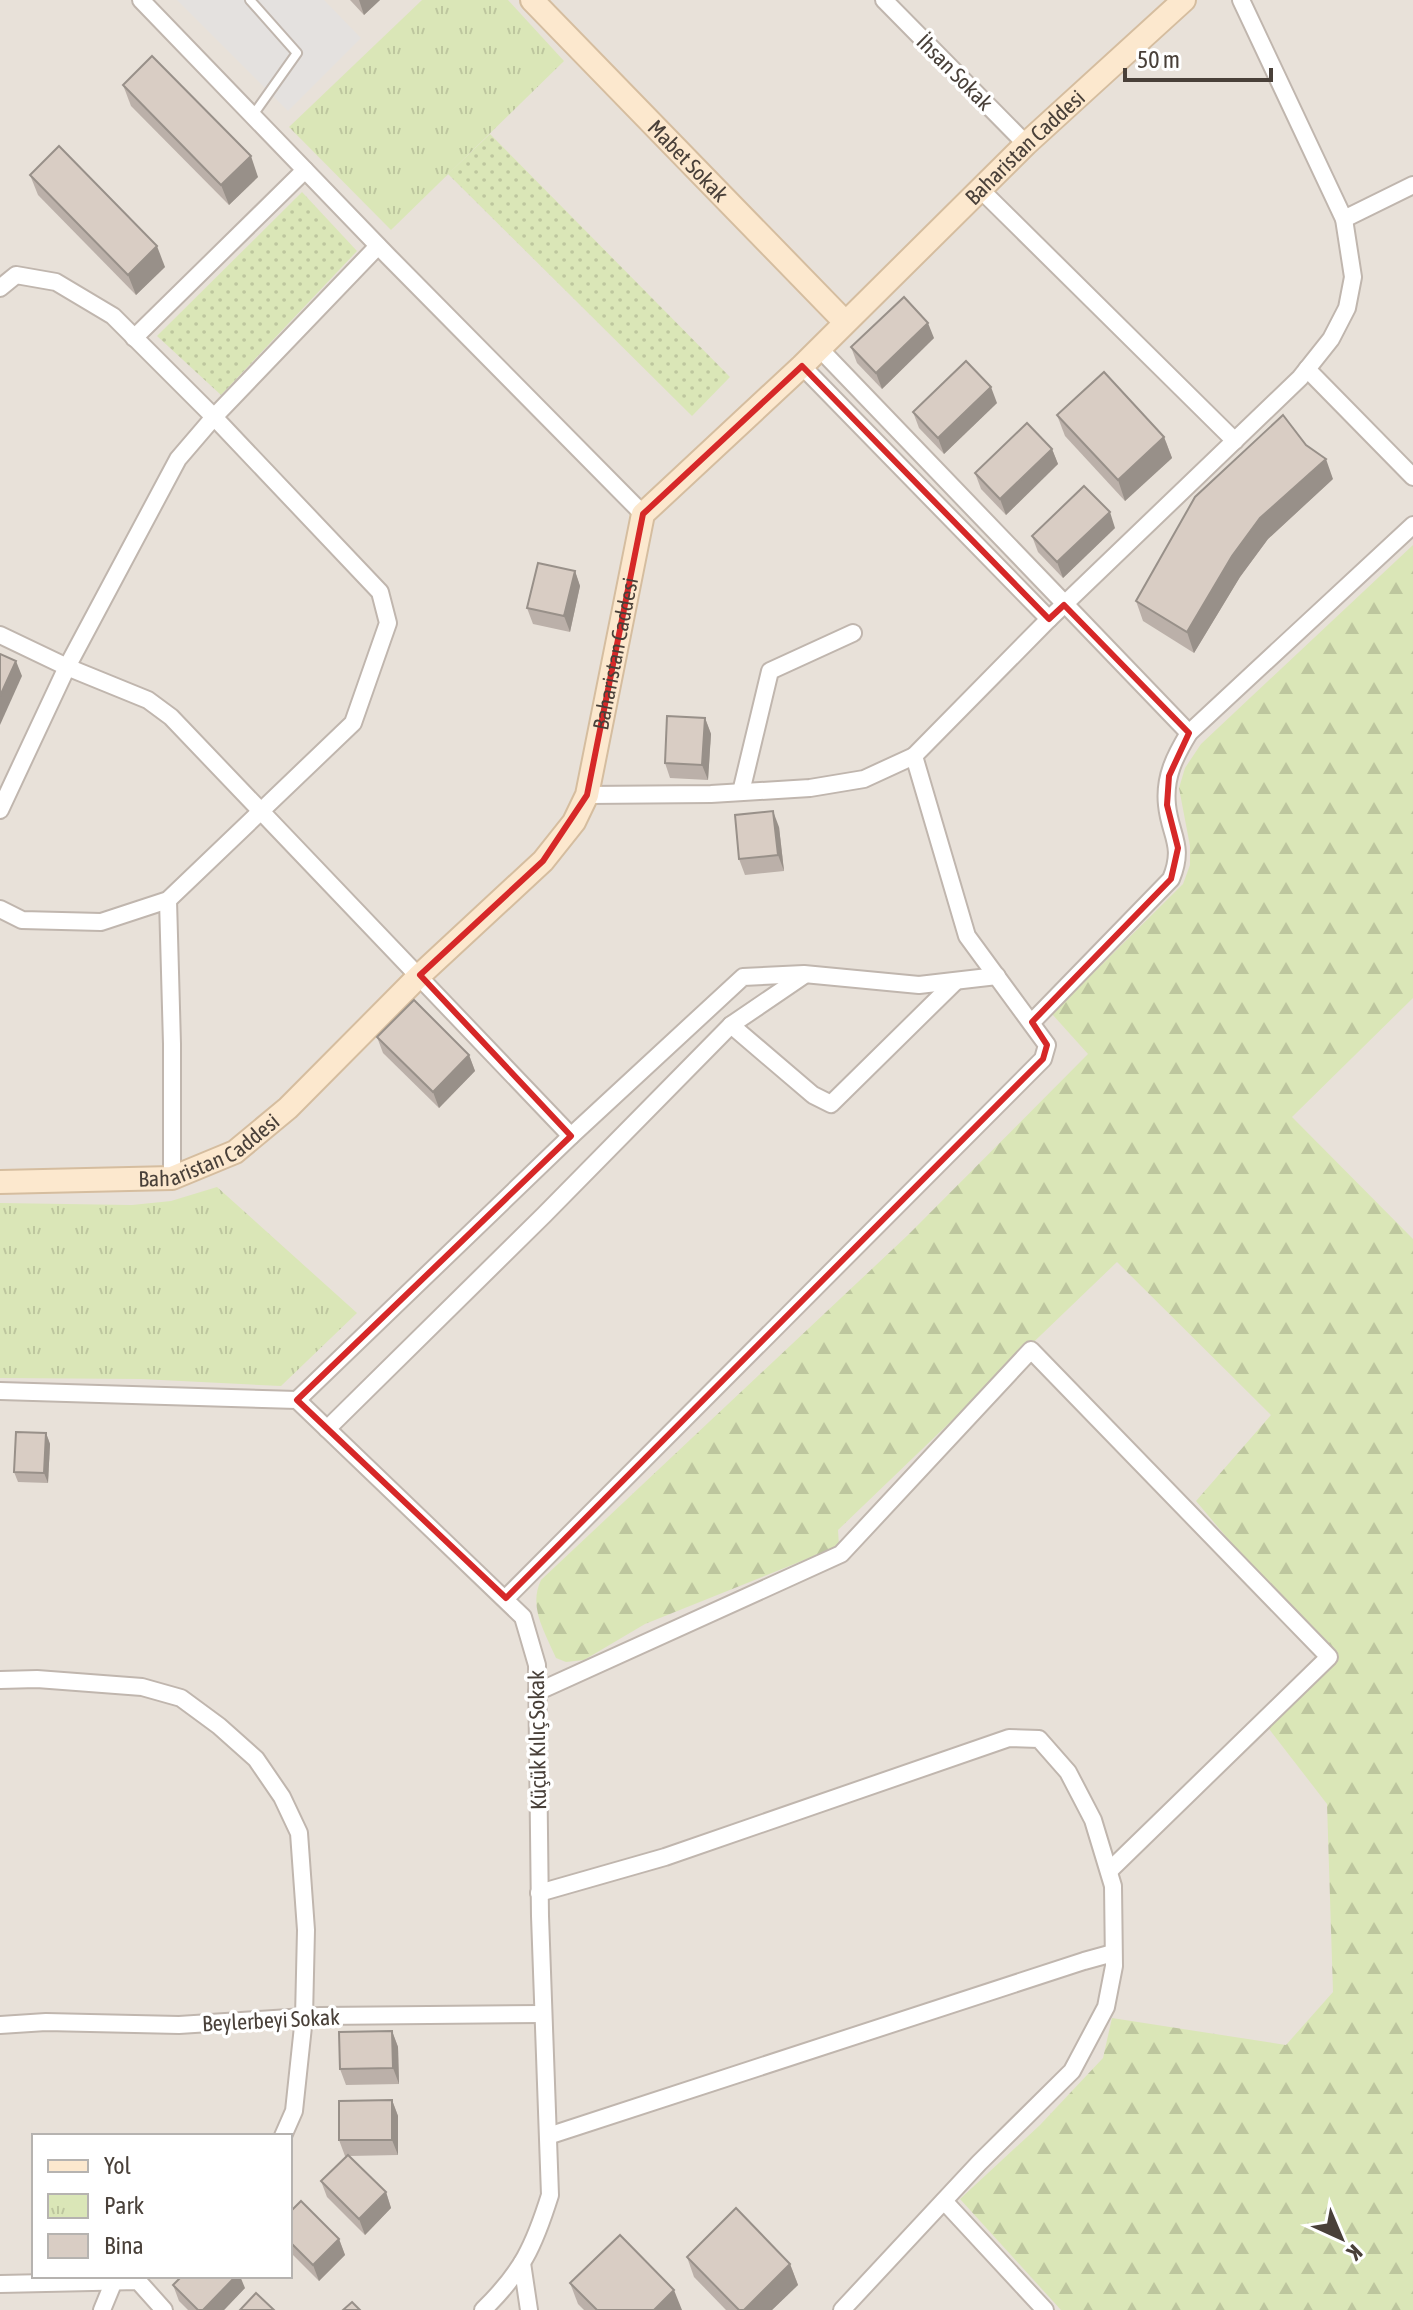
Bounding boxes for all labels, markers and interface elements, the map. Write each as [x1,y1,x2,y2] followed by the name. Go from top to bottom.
[911,28,999,116] street label: İhsan Sokak
[1125,32,1271,82] scale bar
[1137,46,1180,73] text: 50 m
[960,84,1090,210] street label: Baharistan Caddesi
[643,114,734,207] street label: Mabet Sokak
[587,575,643,732] street label: Baharistan Caddesi
[138,1108,284,1192] street label: Baharistan Caddesi
[523,1670,551,1810] street label: Küçük Kılıç Sokak
[201,2003,341,2037] street label: Beylerbeyi Sokak
[32,2134,292,2278] legend
[104,2152,132,2179] text: Yol
[104,2192,145,2219] text: Park
[1301,2198,1381,2278] north arrow
[104,2232,144,2259] text: Bina
[1342,2239,1368,2266] text: K

